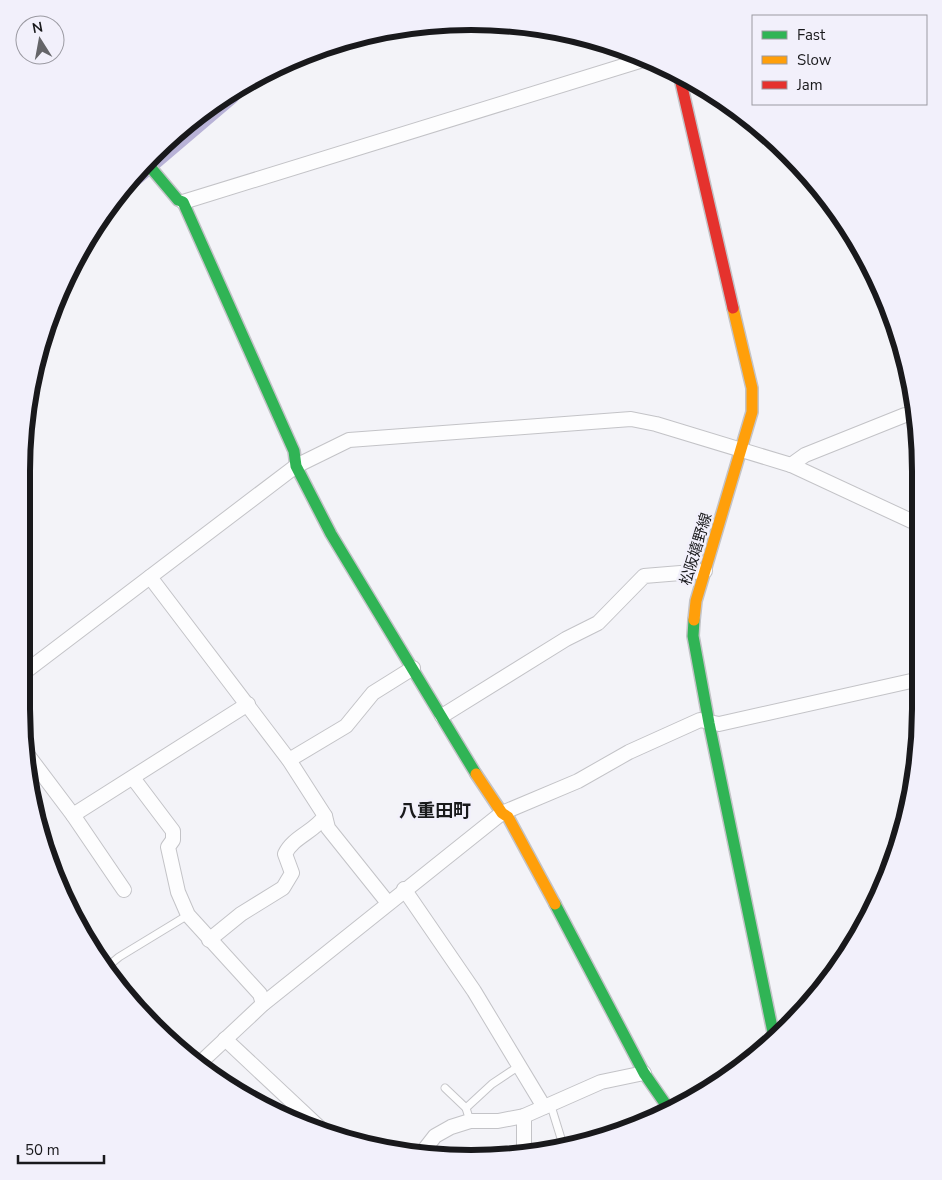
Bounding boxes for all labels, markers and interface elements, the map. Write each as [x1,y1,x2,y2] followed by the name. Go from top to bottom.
[15,15,65,65] north arrow
[752,15,927,105] legend
[31,17,45,38] text: N
[797,25,826,45] text: Fast
[797,50,832,70] text: Slow
[796,75,823,95] text: Jam
[675,510,717,588] street label: 松阪嬉野線
[399,799,471,823] district label: 八重田町
[18,1132,104,1164] scale bar
[25,1140,60,1160] text: 50 m

